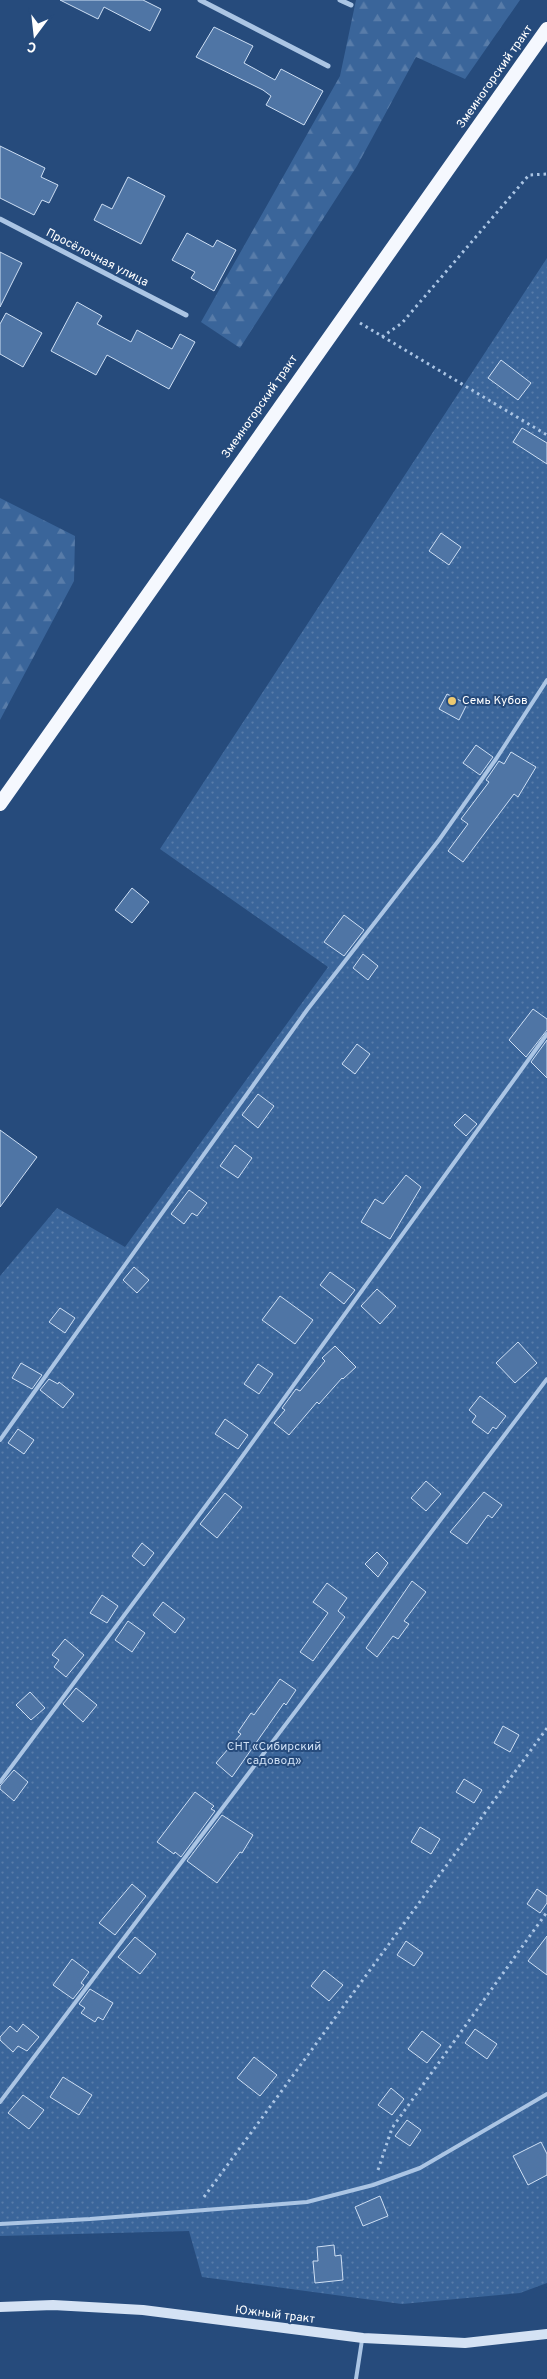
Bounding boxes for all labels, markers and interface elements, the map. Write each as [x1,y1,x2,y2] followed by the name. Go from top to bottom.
[10,10,60,60] north arrow
[453,22,537,132] street label: Змеиногорский тракт
[25,37,39,55] text: С
[43,225,151,291] street label: Просёлочная улица
[218,352,302,462] street label: Змеиногорский тракт
[462,693,528,709] place label: Семь Кубов
[446,695,458,707] marker: Семь Кубов
[227,1739,321,1769] park label: СНТ «Сибирский садовод»
[234,2302,316,2328] street label: Южный тракт

